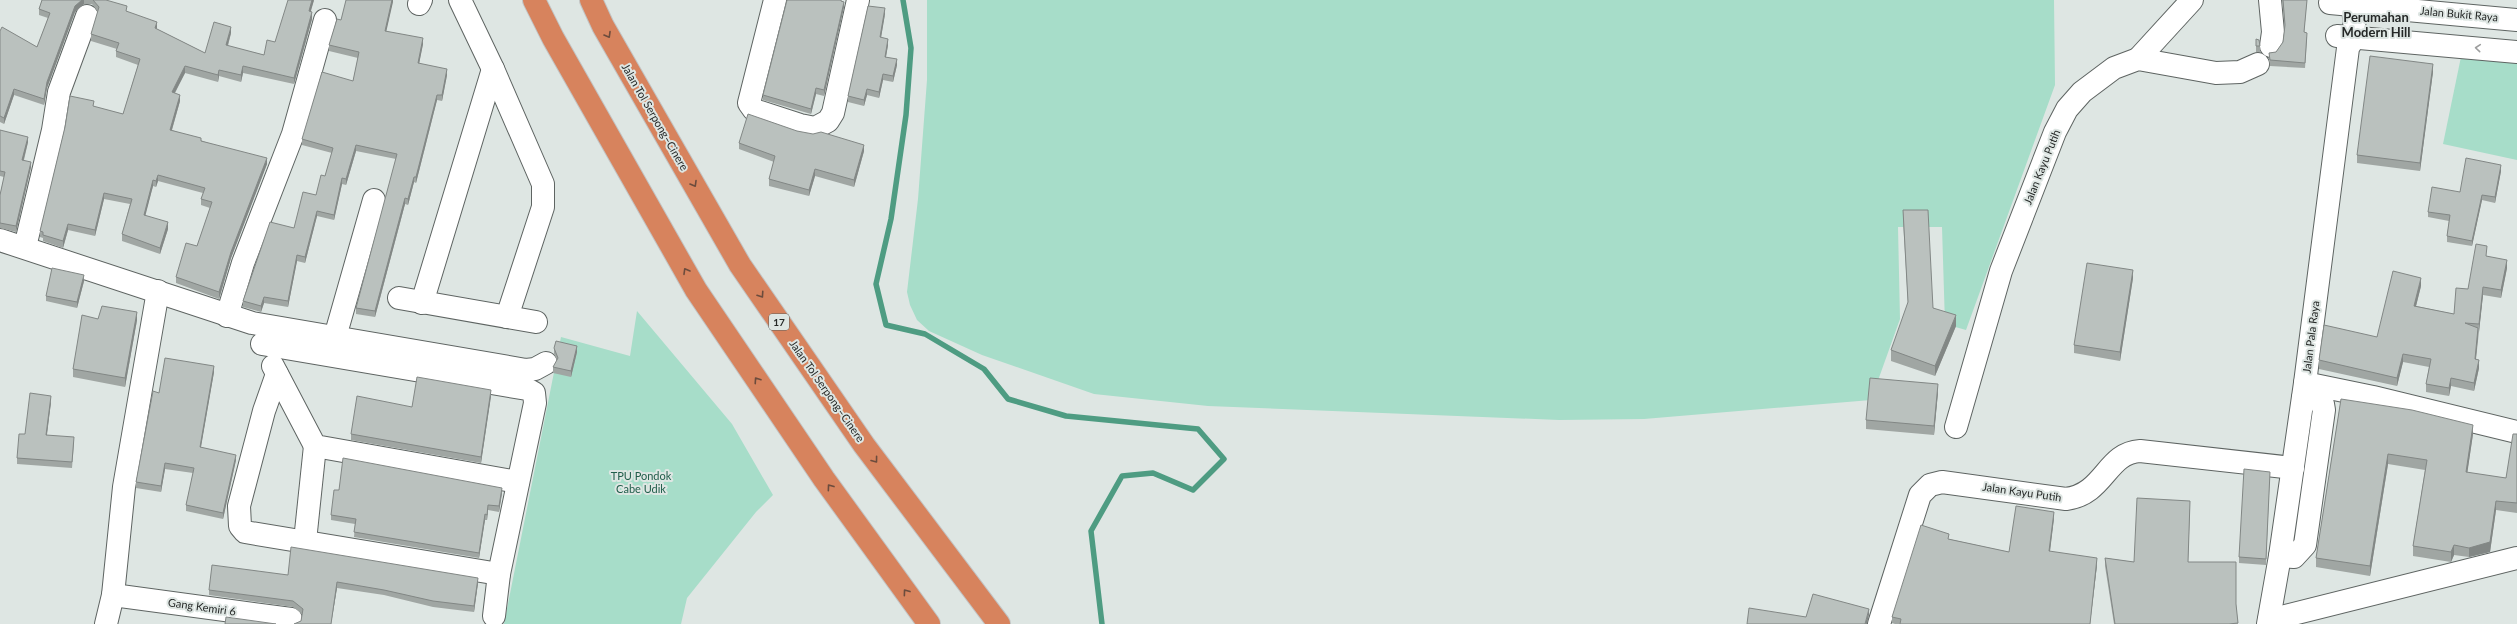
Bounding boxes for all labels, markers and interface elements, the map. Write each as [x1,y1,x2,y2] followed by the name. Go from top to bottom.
[2420,4,2499,23] street label: Jalan Bukit Raya
[2342,9,2410,40] district label: Perumahan Modern Hill
[603,31,610,38] one-way arrow
[2475,43,2481,52] one-way arrow
[619,61,691,173] street label: Jalan Tol Serpong–Cinere
[2021,127,2062,206] street label: Jalan Kayu Putih
[689,180,696,187] one-way arrow
[683,268,690,275] one-way arrow
[756,291,764,298] one-way arrow
[2300,300,2321,374] street label: Jalan Pala Raya
[769,314,789,330] road number: 17
[787,337,868,444] street label: Jalan Tol Serpong–Cinere
[754,377,762,384] one-way arrow
[870,455,877,462] one-way arrow
[611,469,672,495] park label: TPU Pondok Cabe Udik
[1982,480,2062,503] street label: Jalan Kayu Putih
[828,485,835,492] one-way arrow
[904,590,911,597] one-way arrow
[167,595,237,618] street label: Gang Kemiri 6

